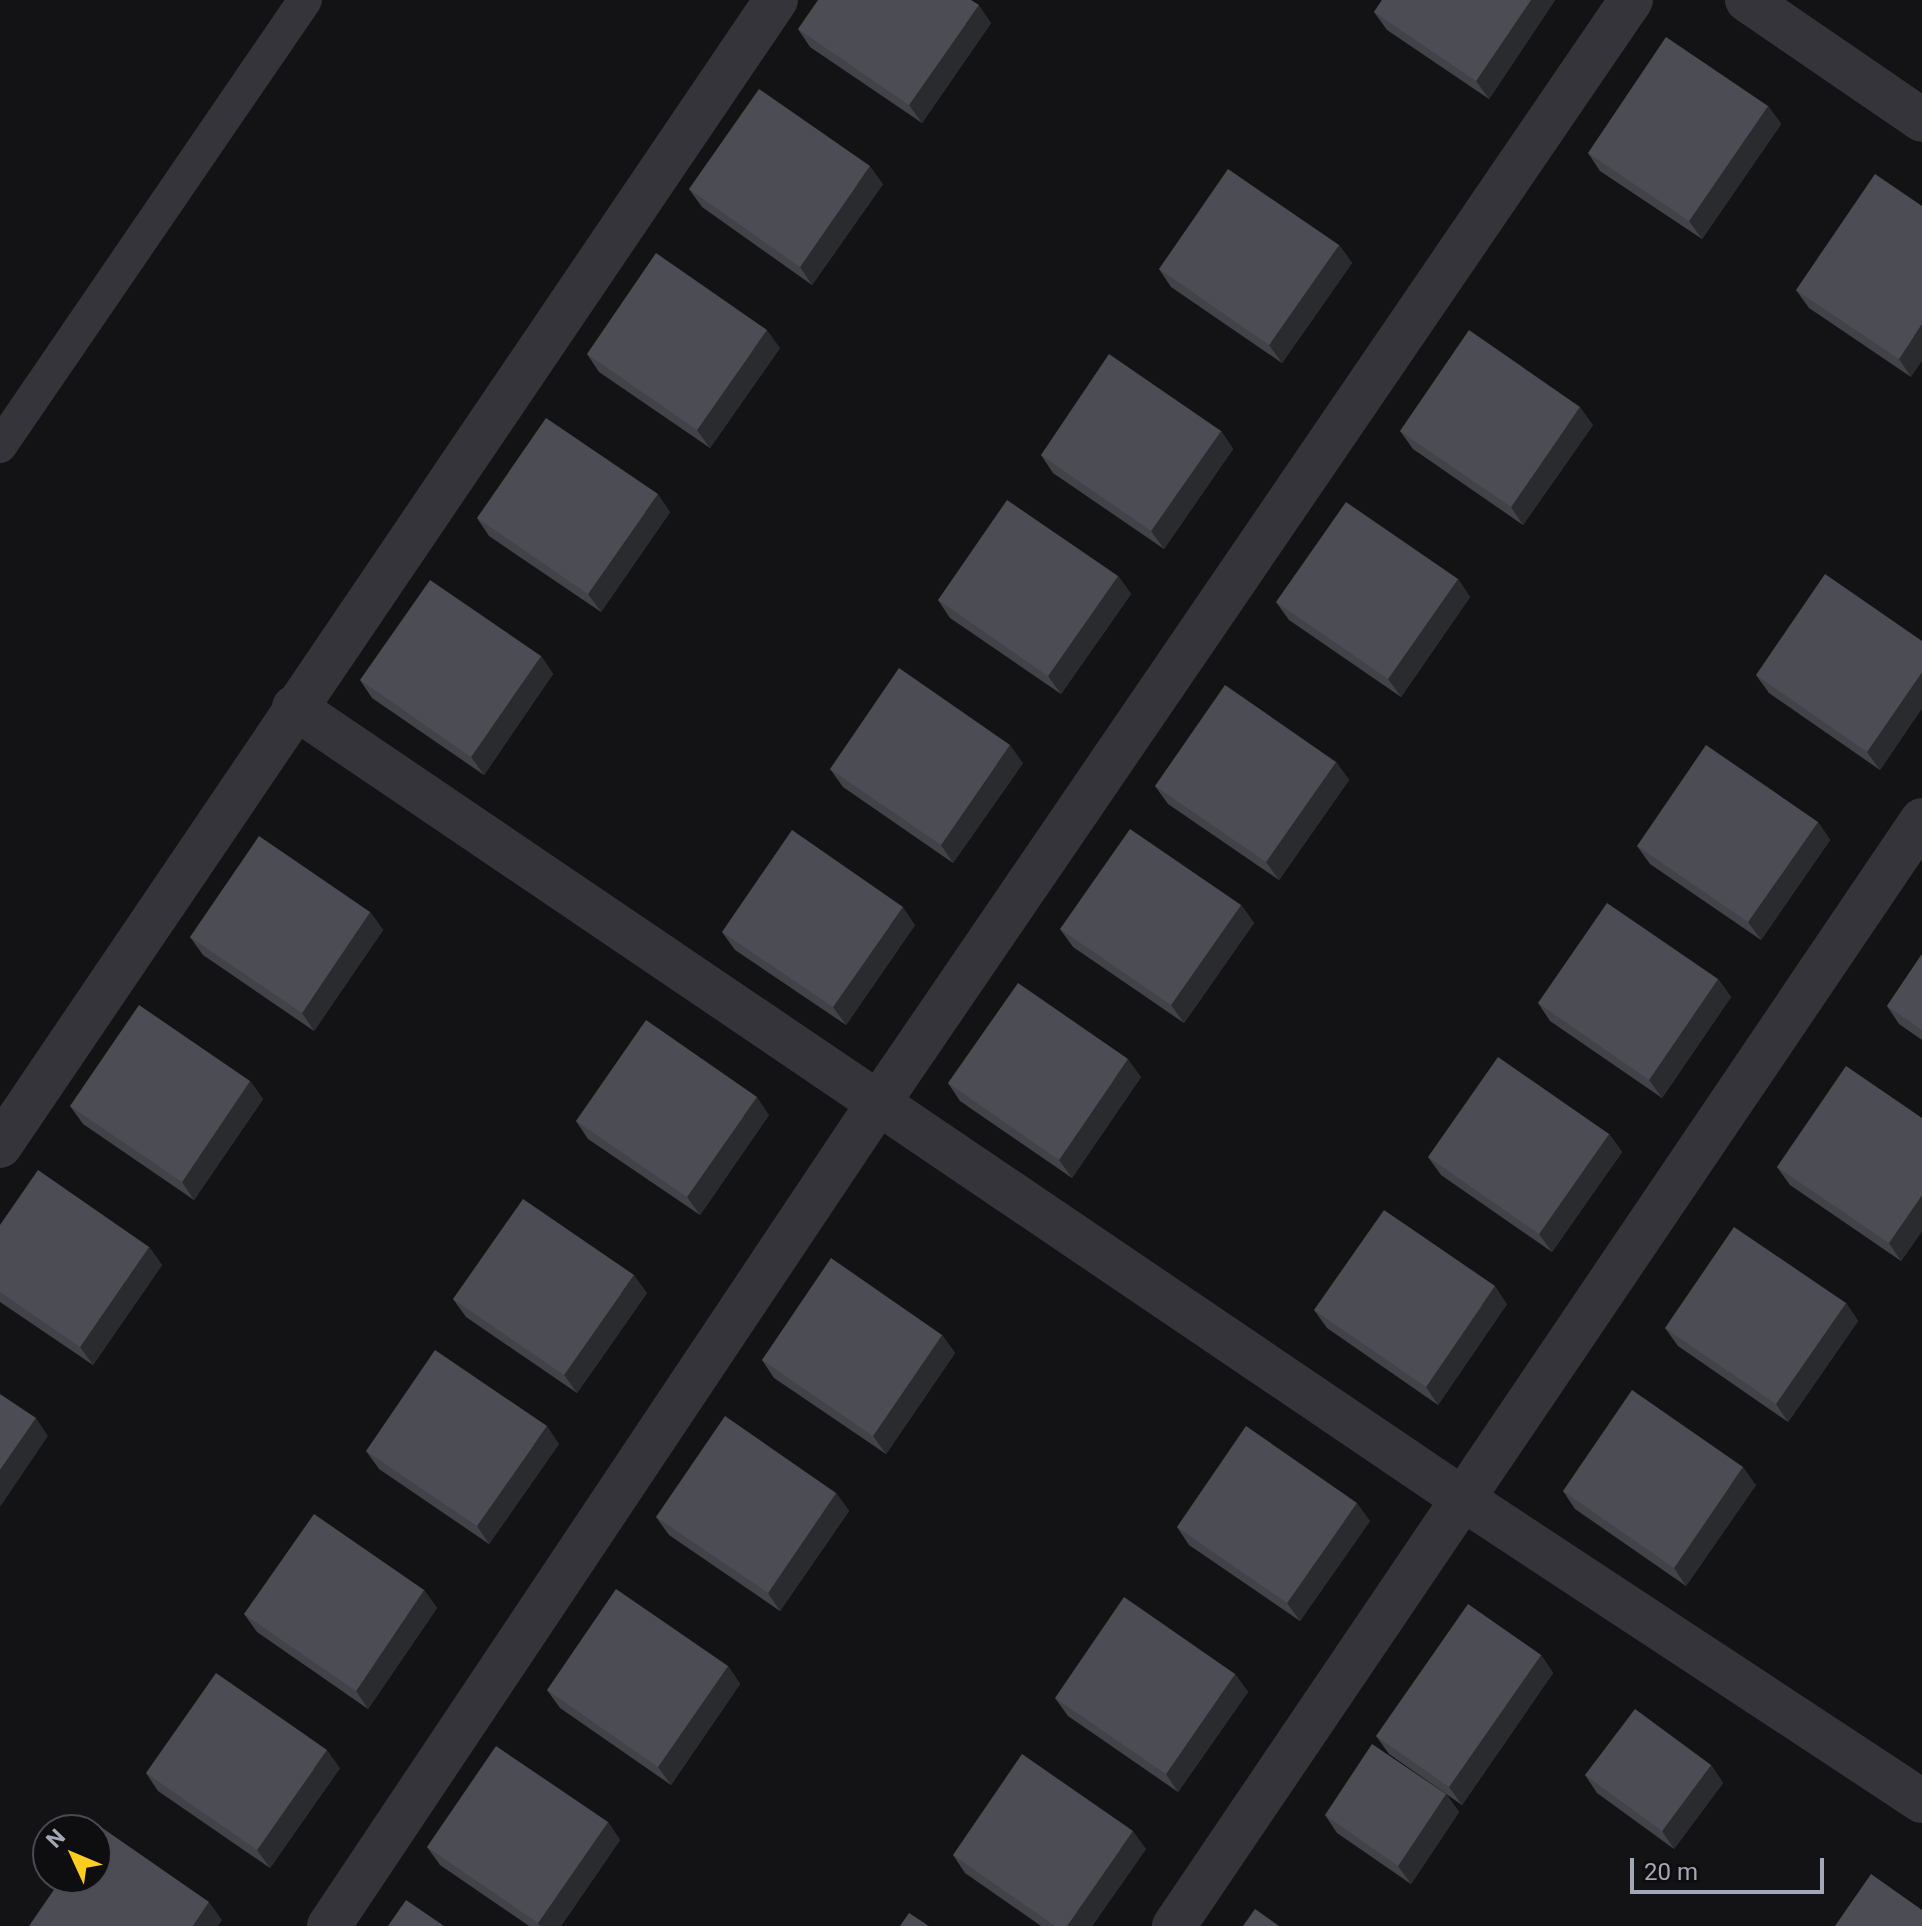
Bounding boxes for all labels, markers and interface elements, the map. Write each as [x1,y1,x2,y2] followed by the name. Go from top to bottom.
[32,1814,112,1894] north arrow
[41,1824,70,1853] text: N
[1634,1842,1828,1892] scale bar
[1644,1858,1698,1886] text: 20 m

